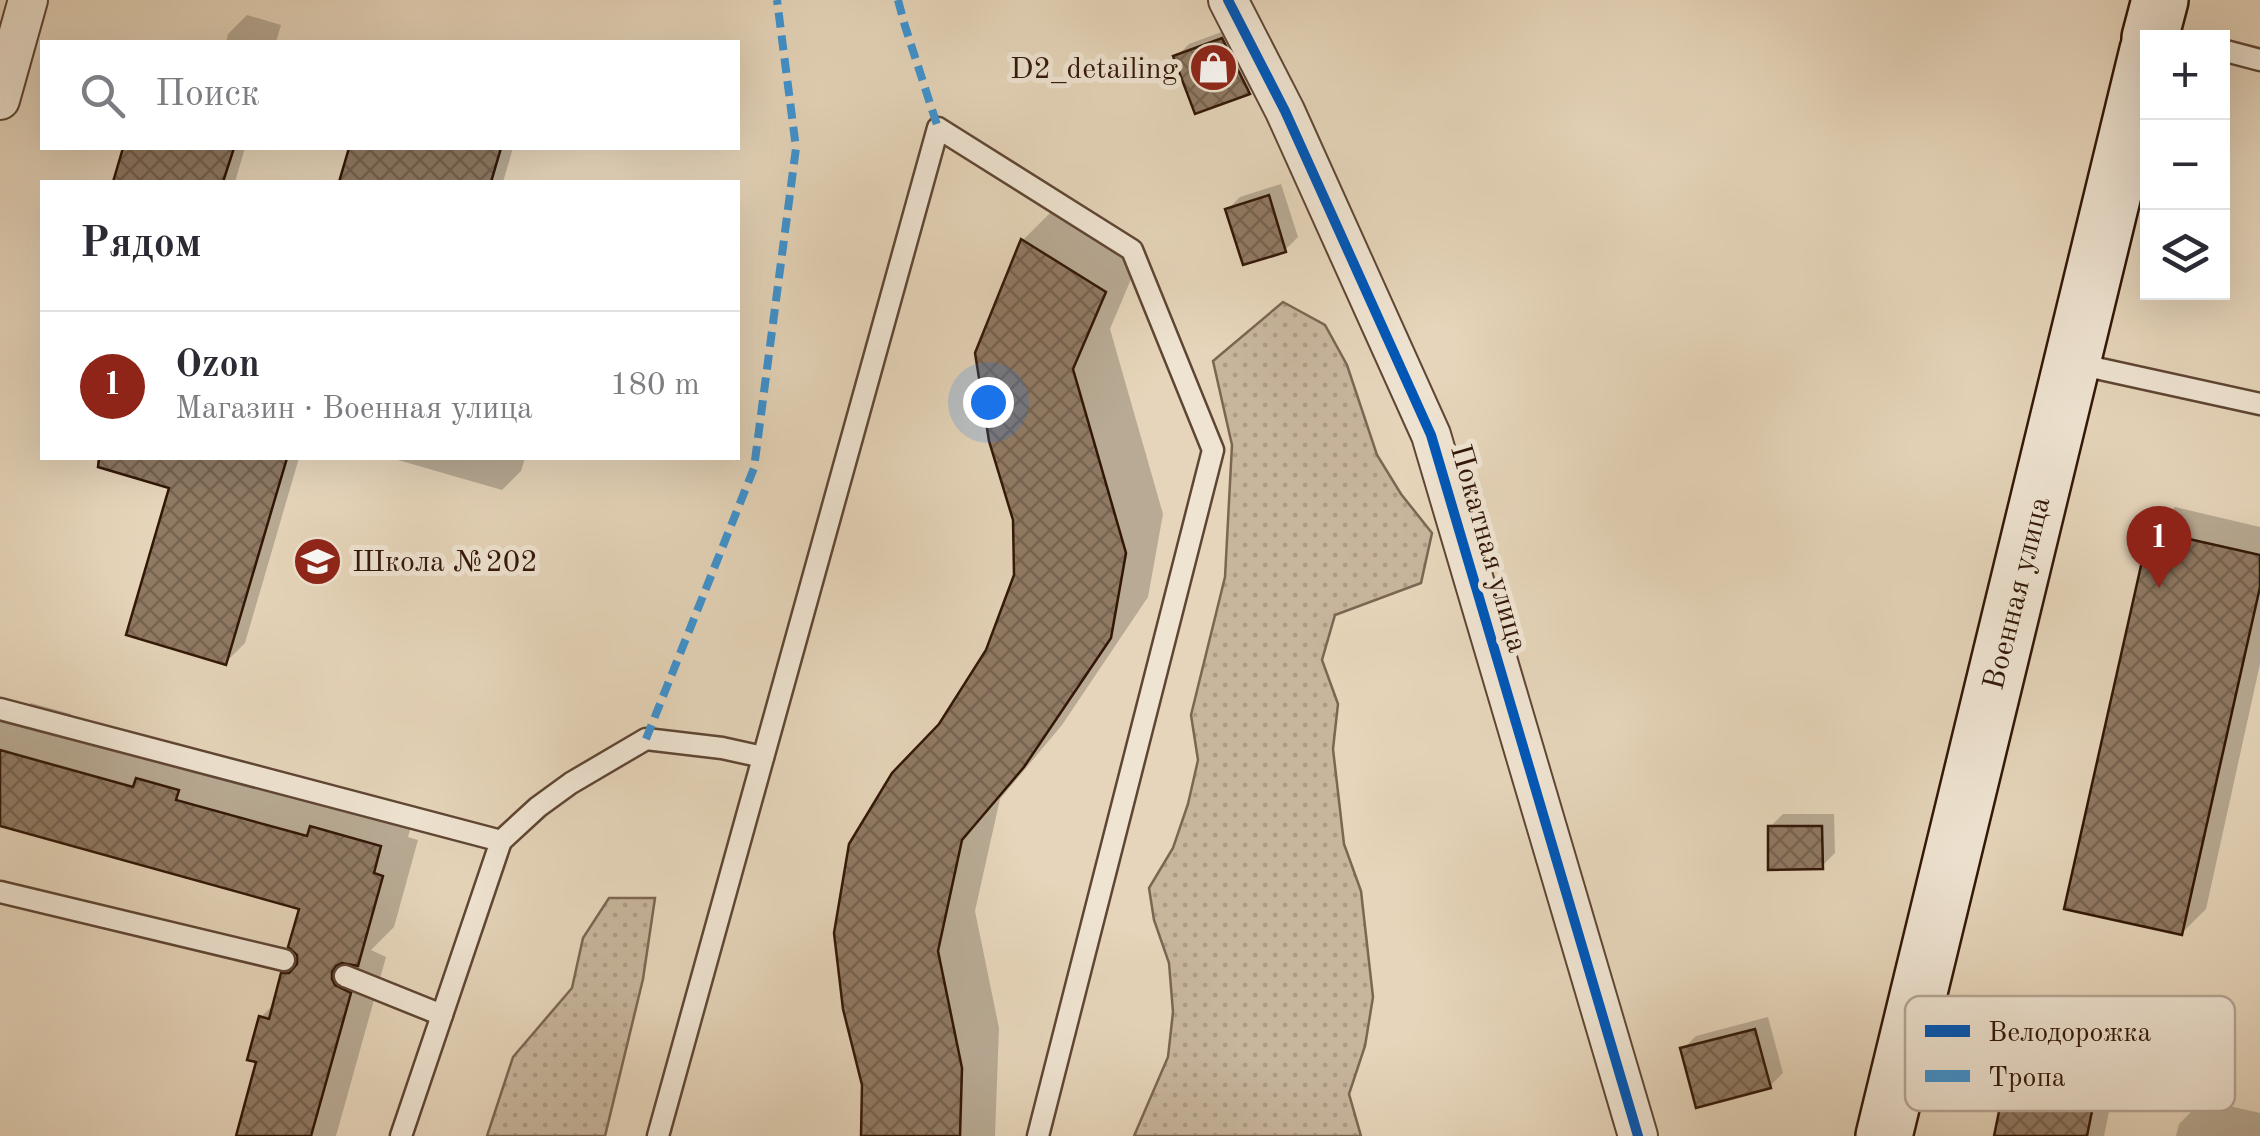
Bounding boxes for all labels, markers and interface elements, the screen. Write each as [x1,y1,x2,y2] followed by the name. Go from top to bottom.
[2140,30,2230,300] map controls
[2140,30,2230,120] button: +
[40,40,740,150] search box
[1187,42,1239,94] shop icon: D2_detailing
[1010,55,1178,85] place label: D2_detailing
[75,68,130,123] icon: search
[155,76,260,114] text: Поиск
[2140,120,2230,210] button: −
[2140,210,2230,300] button: layers
[80,224,202,266] text: Рядом
[175,347,260,385] text: Ozon
[103,370,122,402] text: 1
[610,370,700,402] text: 180 m
[963,377,1014,428] your location
[175,394,533,426] text: Магазин · Военная улица
[1444,441,1532,656] street label: Покатная улица
[1979,494,2056,693] street label: Военная улица
[2126,506,2192,588] pin: 1
[291,535,343,587] school or university icon: Школа №202
[352,548,538,578] place label: Школа №202
[1905,996,2235,1111] legend
[1988,1020,2152,1048] text: Велодорожка
[1988,1065,2066,1093] text: Тропа

